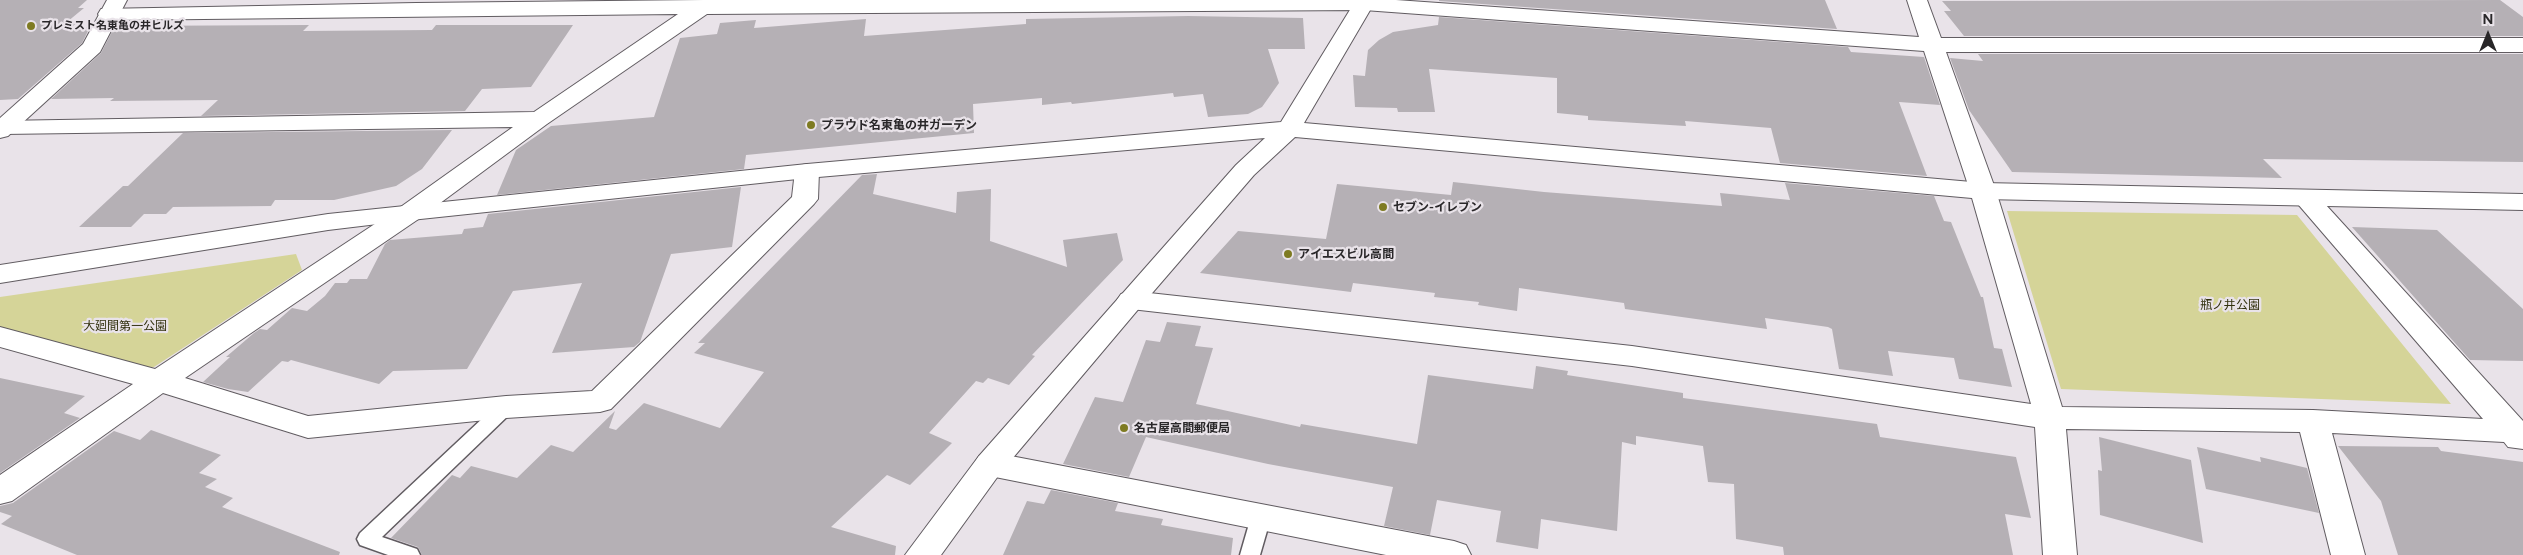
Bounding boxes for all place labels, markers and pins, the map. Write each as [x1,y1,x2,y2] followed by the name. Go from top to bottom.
[41,19,184,33] place label: プレミスト名東亀の井ヒルズ
[25,20,37,32] marker: プレミスト名東亀の井ヒルズ
[821,118,977,132] place label: プラウド名東亀の井ガーデン
[805,119,817,131] marker: プラウド名東亀の井ガーデン
[1393,200,1482,214] place label: セブン-イレブン
[1377,201,1389,213] marker: セブン-イレブン
[1298,247,1394,261] place label: アイエスビル高間
[1282,248,1294,260] marker: アイエスビル高間
[1134,421,1230,435] place label: 名古屋高間郵便局
[1118,422,1130,434] marker: 名古屋高間郵便局

